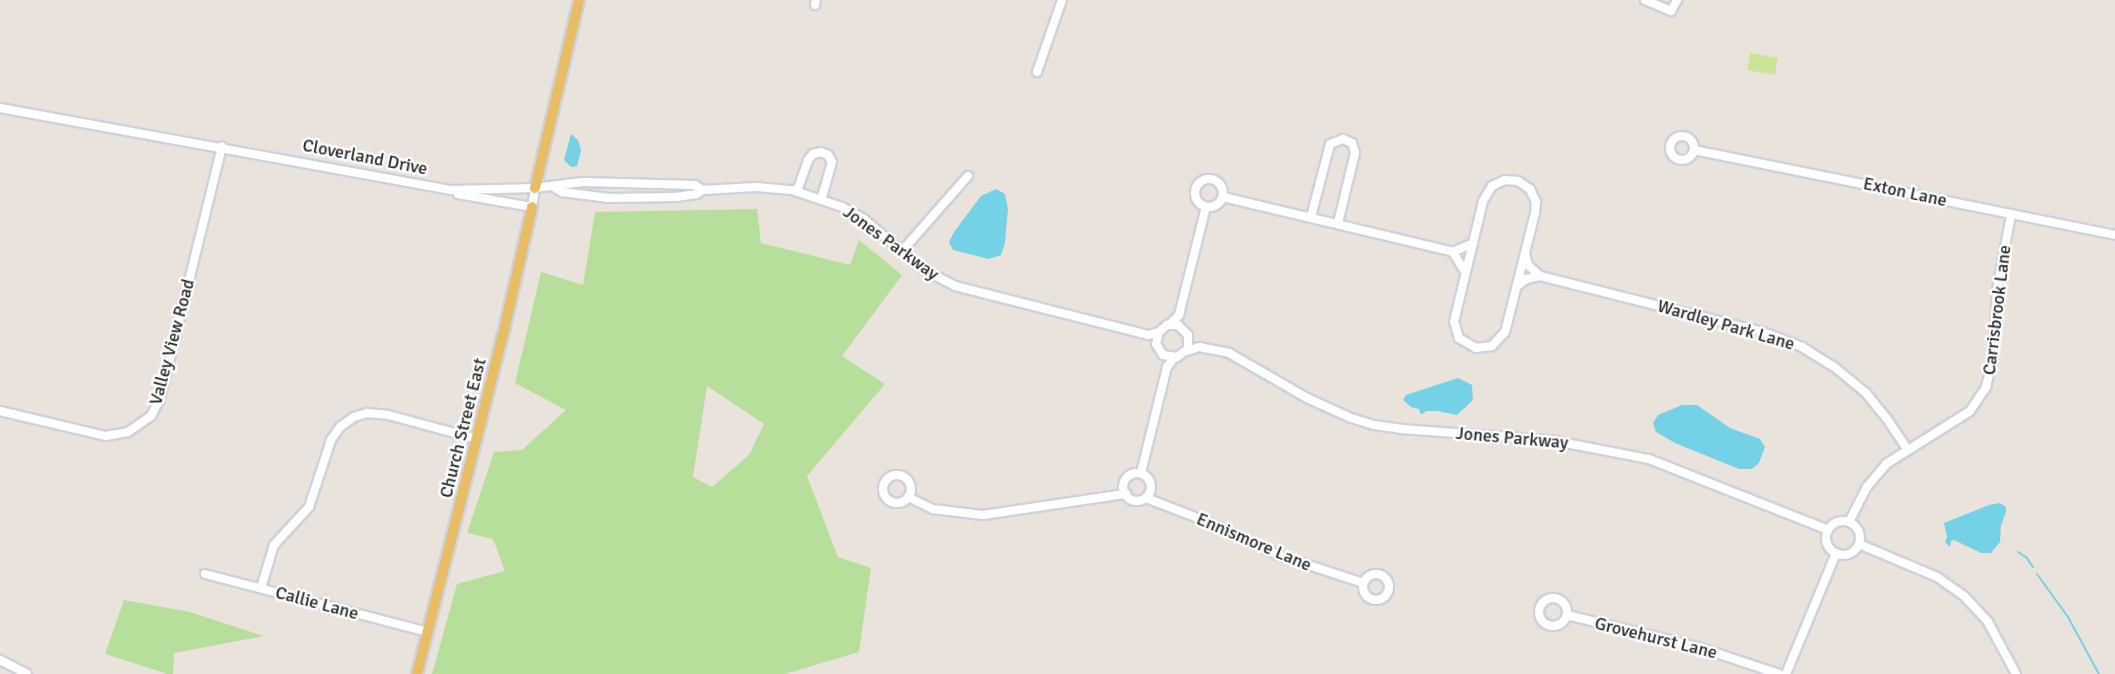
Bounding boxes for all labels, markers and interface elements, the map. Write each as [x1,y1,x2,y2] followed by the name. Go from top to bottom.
[301,134,429,180] street label: Cloverland Drive
[1861,173,1949,211] street label: Exton Lane
[839,201,943,285] street label: Jones Parkway
[1978,244,2016,376] street label: Carrisbrook Lane
[145,277,199,407] street label: Valley View Road
[1655,295,1797,355] street label: Wardley Park Lane
[435,356,491,500] street label: Church Street East
[1455,422,1569,454] street label: Jones Parkway
[1193,508,1315,576] street label: Ennismore Lane
[273,582,361,624] street label: Callie Lane
[1592,612,1720,664] street label: Grovehurst Lane

